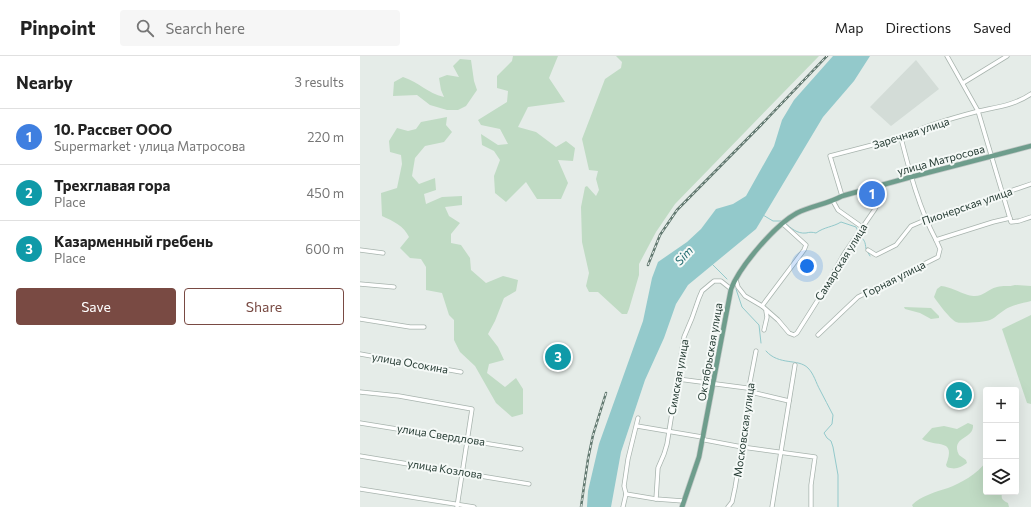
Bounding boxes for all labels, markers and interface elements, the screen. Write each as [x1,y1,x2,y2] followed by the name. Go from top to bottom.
[120,10,400,46] search box
[20,16,96,39] text: Pinpoint
[134,17,156,39] icon: search
[166,19,245,37] text: Search here
[835,19,864,36] text: Map
[886,19,951,36] text: Directions
[973,19,1011,36] text: Saved
[16,72,73,93] text: Nearby
[295,74,344,90] text: 3 results
[871,114,951,151] street label: Заречная улица
[54,120,172,138] text: 10. Рассвет ООО
[26,129,32,145] text: 1
[307,129,344,145] text: 220 m
[54,138,245,154] text: Supermarket · улица Матросова
[896,142,986,177] street label: улица Матросова
[54,176,170,194] text: Трехглавая гора
[859,179,885,209] pin: 1
[920,184,1014,227] street label: Пионерская улица
[25,185,33,201] text: 2
[306,185,344,201] text: 450 m
[54,194,86,210] text: Place
[812,221,869,303] street label: Самарская улица
[54,232,213,250] text: Казарменный гребень
[25,241,33,257] text: 3
[305,241,344,257] text: 600 m
[671,243,695,268] water label: Sim
[54,250,86,266] text: Place
[797,256,817,276] your location
[860,257,927,300] street label: Горная улица
[16,288,176,325] button: Save
[184,288,344,325] button: Share
[694,302,725,402] street label: Октябрьская улица
[664,338,691,416] street label: Симская улица
[545,342,571,372] pin: 3
[371,349,449,376] street label: улица Осокина
[946,380,972,410] pin: 2
[730,382,757,478] street label: Московская улица
[983,387,1019,495] map controls
[983,387,1019,423] button: +
[396,421,486,448] street label: улица Свердлова
[983,423,1019,459] button: −
[407,456,483,481] street label: улица Козлова
[983,459,1019,495] button: layers

